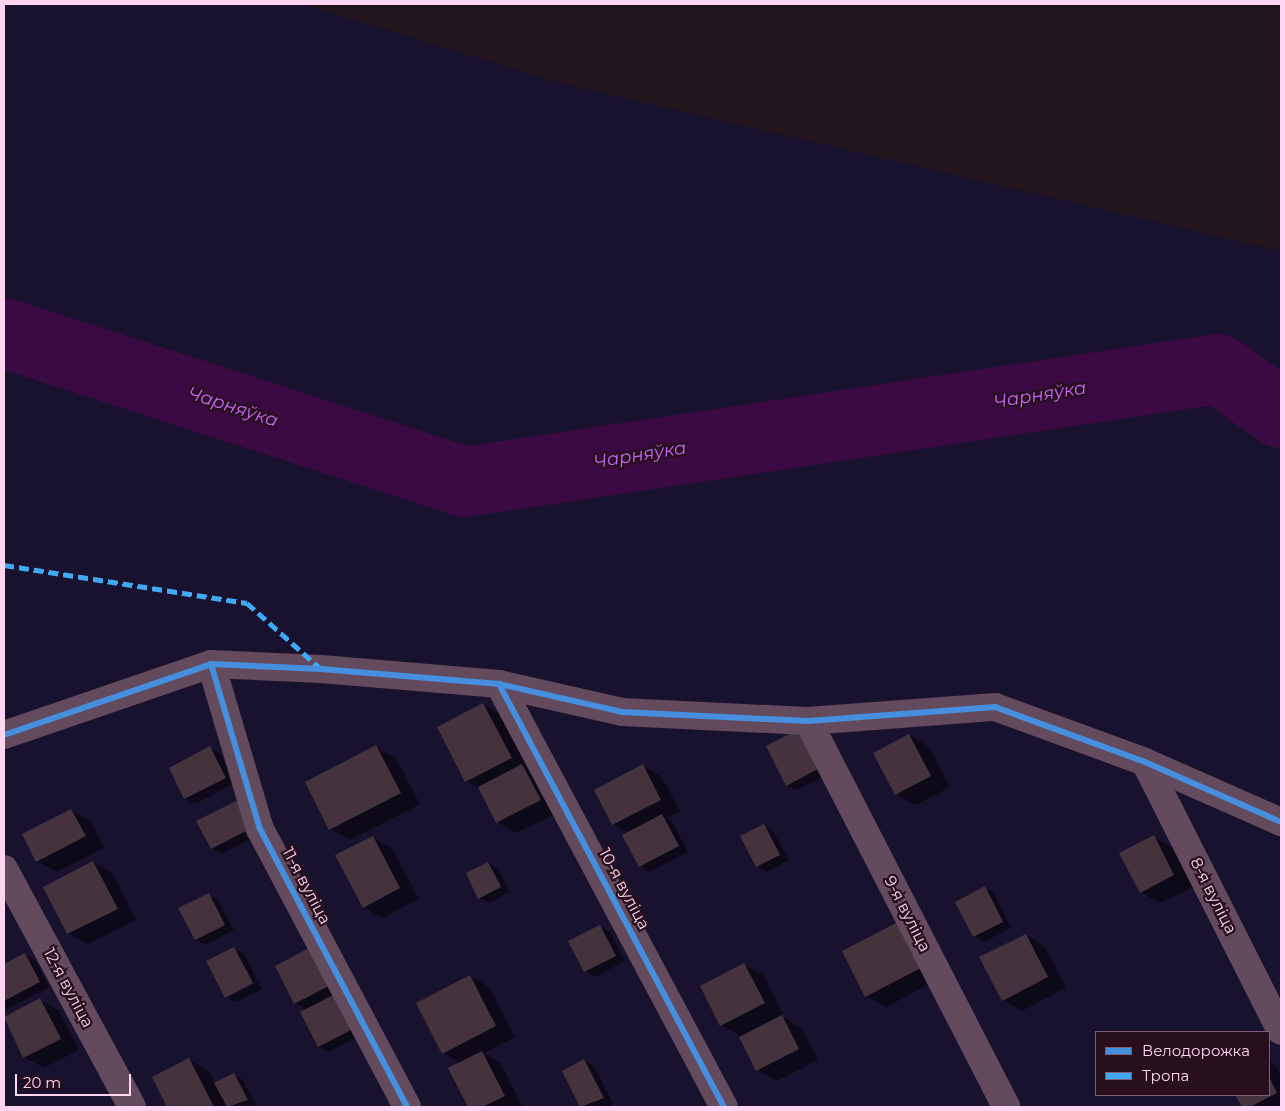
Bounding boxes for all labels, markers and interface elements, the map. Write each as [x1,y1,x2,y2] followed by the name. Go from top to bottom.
[992,377,1088,413] water label: Чарняўка
[185,382,281,432] water label: Чарняўка
[592,437,688,473] water label: Чарняўка
[278,844,334,928] street label: 11-я вуліца
[595,845,653,933] street label: 10-я вуліца
[1186,855,1240,937] street label: 8-я вуліца
[880,873,934,955] street label: 9-я вуліца
[39,945,97,1031] street label: 12-я вуліца
[1095,1031,1270,1096] legend
[1142,1041,1250,1060] text: Велодорожка
[18,1064,134,1096] scale bar
[1142,1066,1189,1085] text: Тропа
[23,1073,61,1092] text: 20 m

